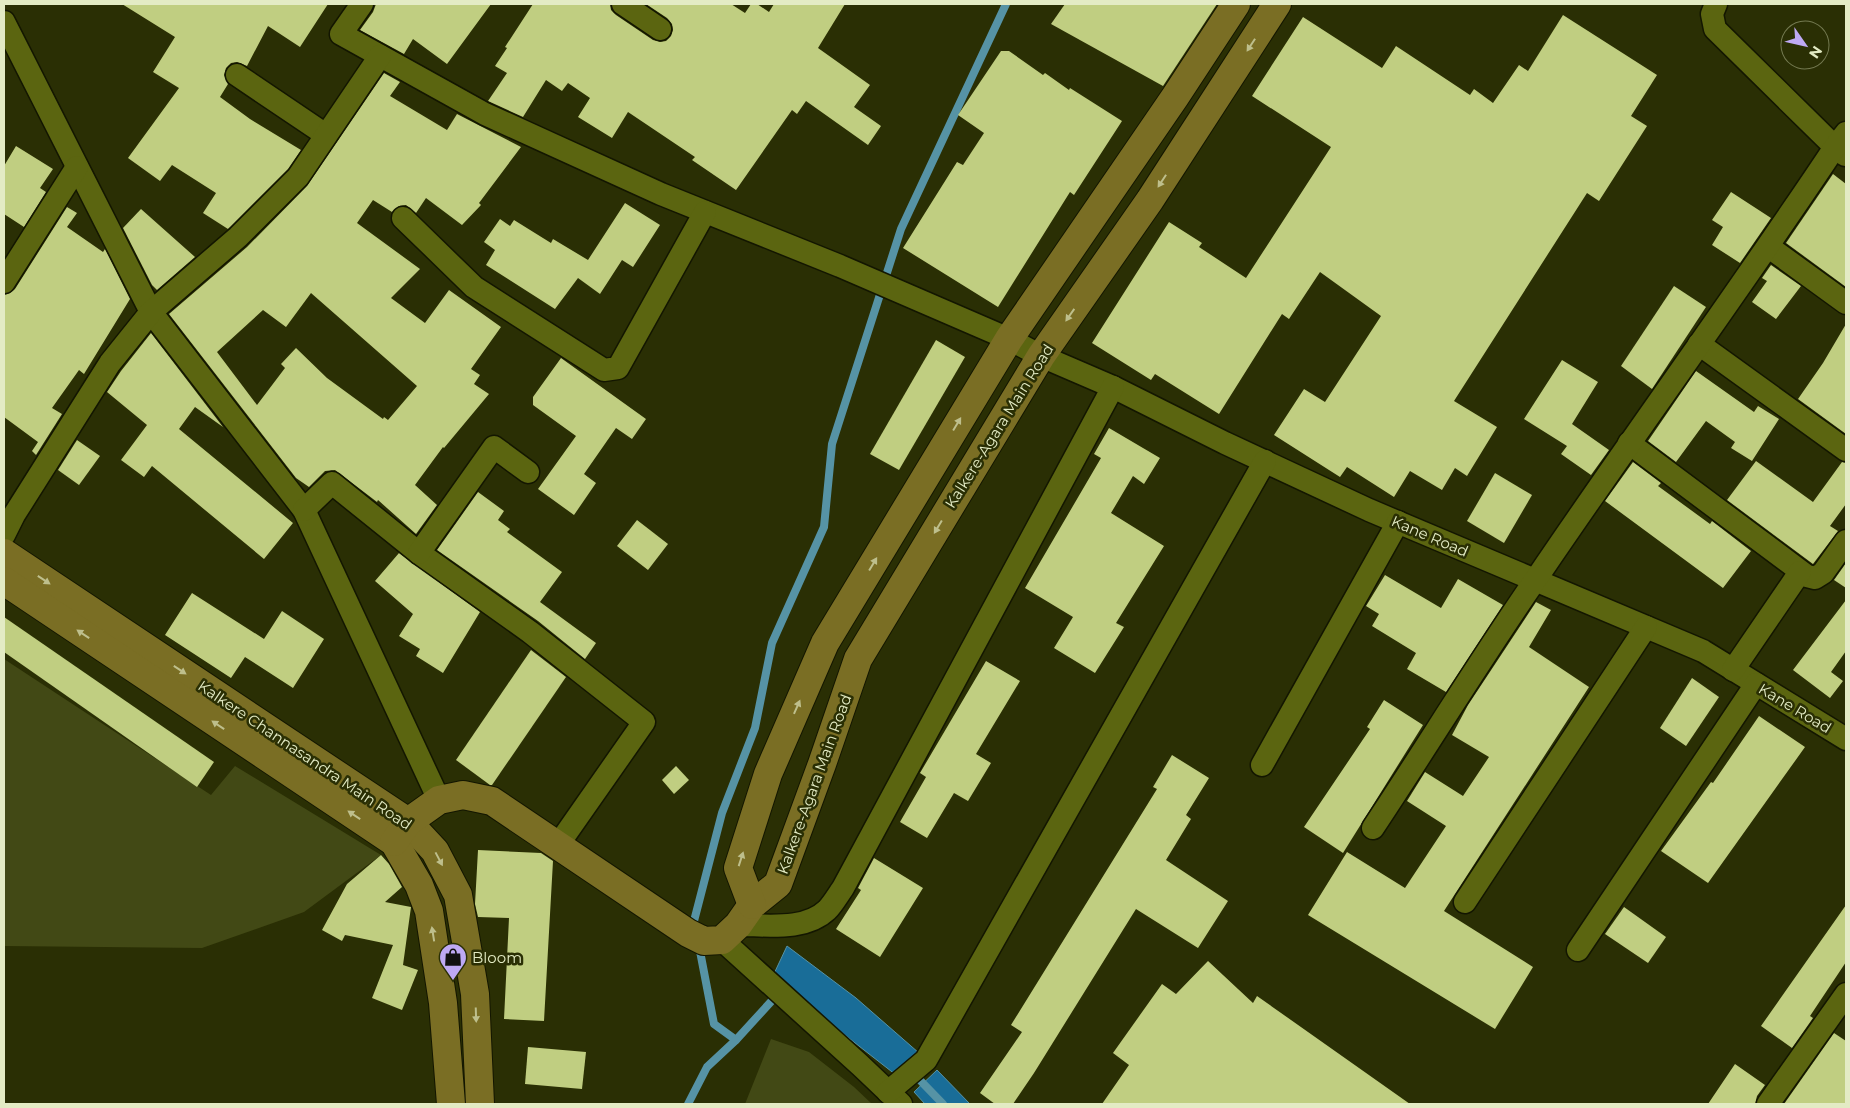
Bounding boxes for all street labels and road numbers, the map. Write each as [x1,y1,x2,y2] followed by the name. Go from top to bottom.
[941,340,1057,512] street label: Kalkere-Agara Main Road
[1389,511,1471,561] street label: Kane Road
[194,676,416,834] street label: Kalkere Channasandra Main Road
[1755,679,1835,737] street label: Kane Road
[773,691,855,877] street label: Kalkere-Agara Main Road

